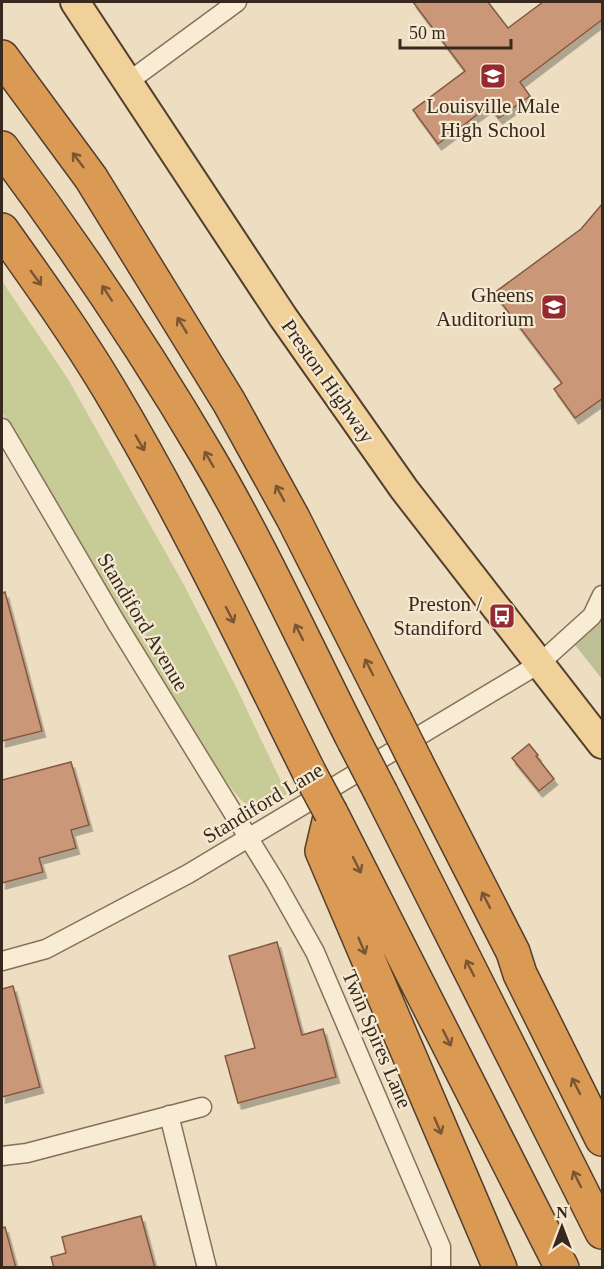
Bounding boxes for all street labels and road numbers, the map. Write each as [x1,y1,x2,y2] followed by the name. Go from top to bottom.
[277,315,380,448] street label: Preston Highway
[92,549,194,695] street label: Standiford Avenue
[199,758,327,848] street label: Standiford Lane
[337,966,417,1112] street label: Twin Spires Lane

